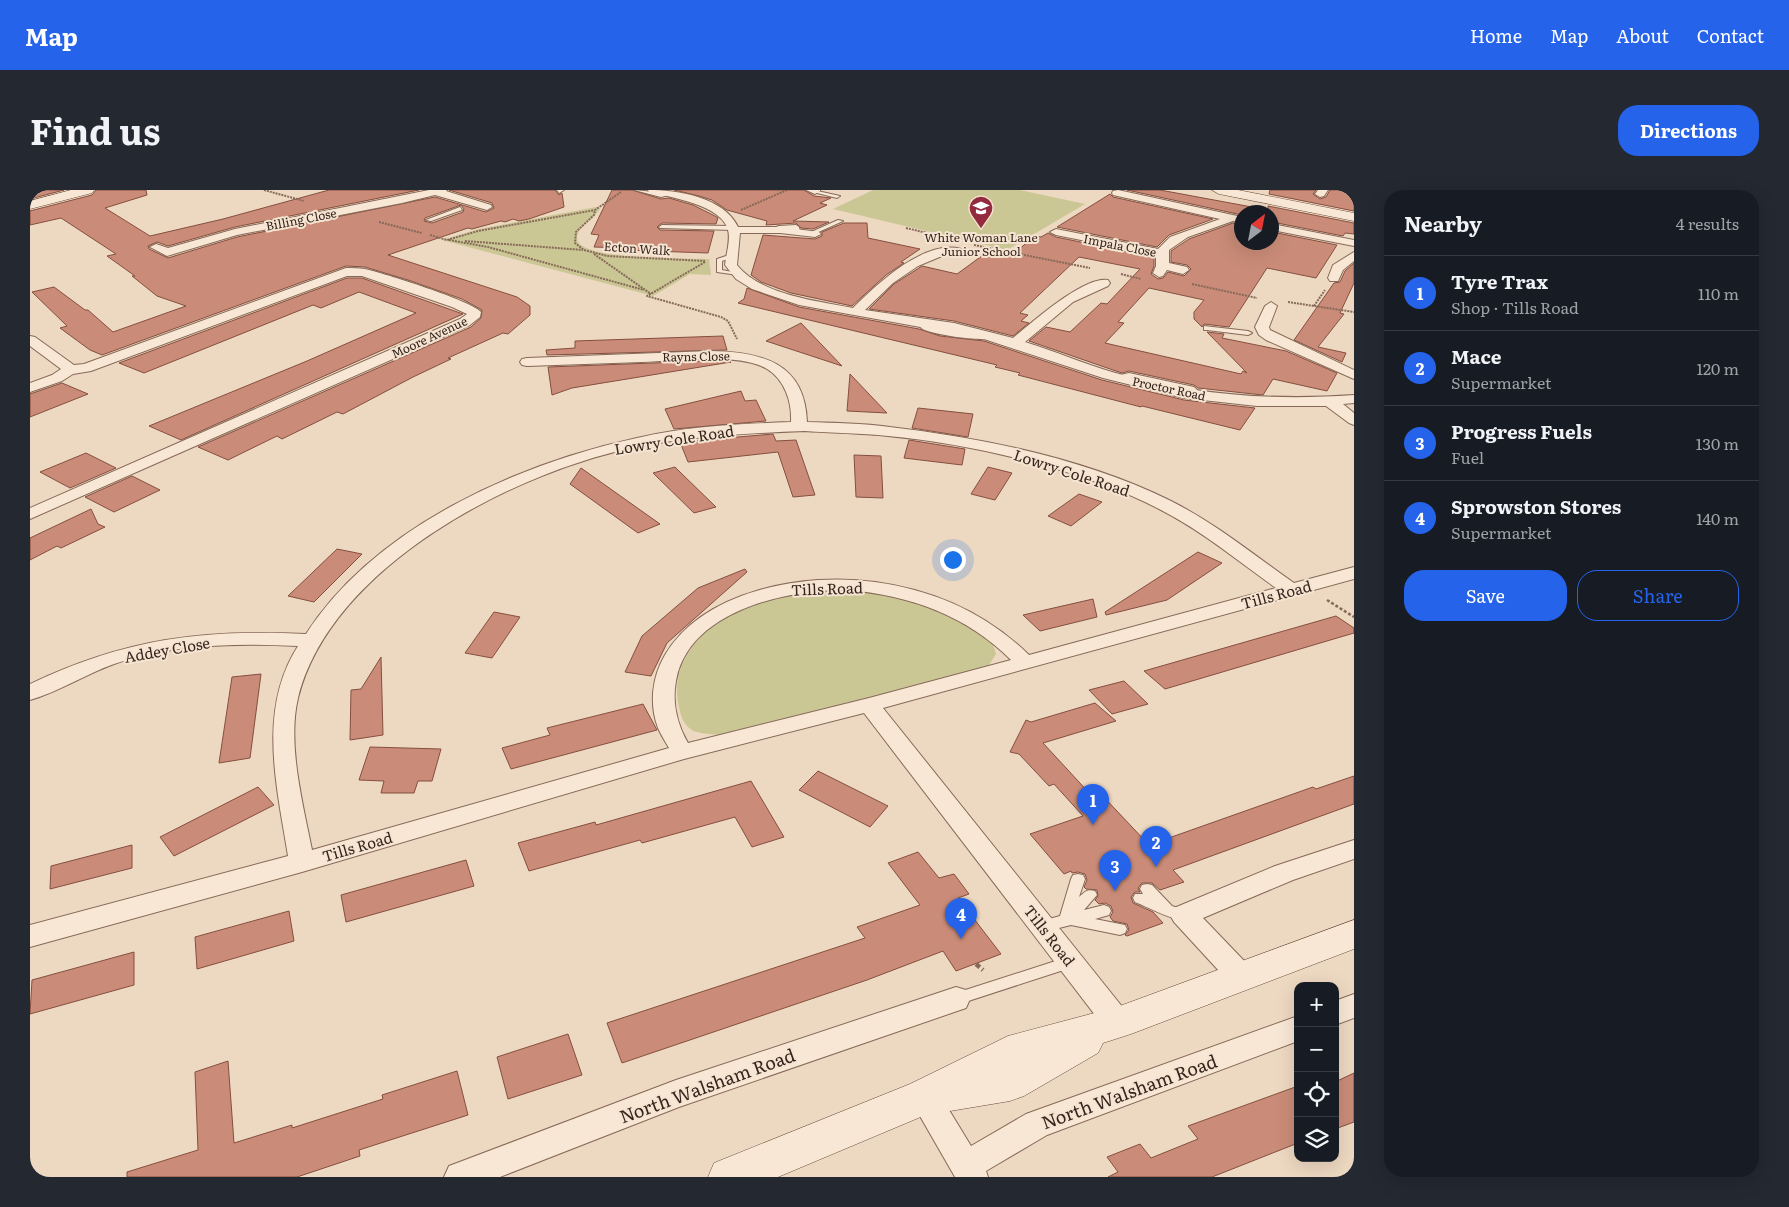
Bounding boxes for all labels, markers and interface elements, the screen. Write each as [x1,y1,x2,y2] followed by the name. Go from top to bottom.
[25,18,78,53] text: Map
[1470,22,1522,49] text: Home
[1550,22,1588,49] text: Map
[1616,22,1669,49] text: About
[1697,22,1764,49] text: Contact
[30,104,160,156] text: Find us
[1618,105,1759,156] button: Directions
[968,195,994,229] school or university icon: White Woman Lane Junior School
[264,203,338,235] street label: Billing Close
[1234,205,1279,250] north arrow
[1404,207,1482,238] text: Nearby
[1676,211,1739,235] text: 4 results
[924,228,1038,260] place label: White Woman Lane Junior School
[1082,229,1158,261] street label: Impala Close
[603,237,671,259] street label: Ecton Walk
[1451,267,1548,295] text: Tyre Trax
[1417,281,1423,305] text: 1
[1698,281,1739,305] text: 110 m
[1451,295,1579,319] text: Shop · Tills Road
[388,312,470,362] street label: Moore Avenue
[1451,342,1501,370] text: Mace
[662,346,730,366] street label: Rayns Close
[1416,356,1424,380] text: 2
[1696,356,1739,380] text: 120 m
[1451,370,1551,394] text: Supermarket
[1131,371,1208,405] street label: Proctor Road
[1451,417,1592,445] text: Progress Fuels
[612,418,736,460] street label: Lowry Cole Road
[1416,431,1424,455] text: 3
[1696,431,1739,455] text: 130 m
[1011,442,1133,502] street label: Lowry Cole Road
[1451,445,1484,469] text: Fuel
[1451,492,1621,520] text: Sprowston Stores
[1415,506,1425,530] text: 4
[1696,506,1739,530] text: 140 m
[1451,520,1551,544] text: Supermarket
[940,547,966,573] your location
[1404,570,1567,621] button: Save
[1577,570,1739,621] button: Share
[1238,574,1314,614] street label: Tills Road
[791,575,863,601] street label: Tills Road
[122,630,212,668] street label: Addey Close
[1077,784,1109,825] pin: 1
[319,825,395,867] street label: Tills Road
[1140,826,1172,867] pin: 2
[1099,850,1131,891] pin: 3
[945,898,977,939] pin: 4
[1019,899,1081,971] street label: Tills Road
[1294,982,1339,1162] map controls
[1294,982,1339,1027] button: +
[1294,1027,1339,1072] button: −
[615,1041,799,1129] street label: North Walsham Road
[1037,1047,1221,1135] street label: North Walsham Road
[1294,1072,1339,1117] button: locate
[1294,1117,1339,1162] button: layers

